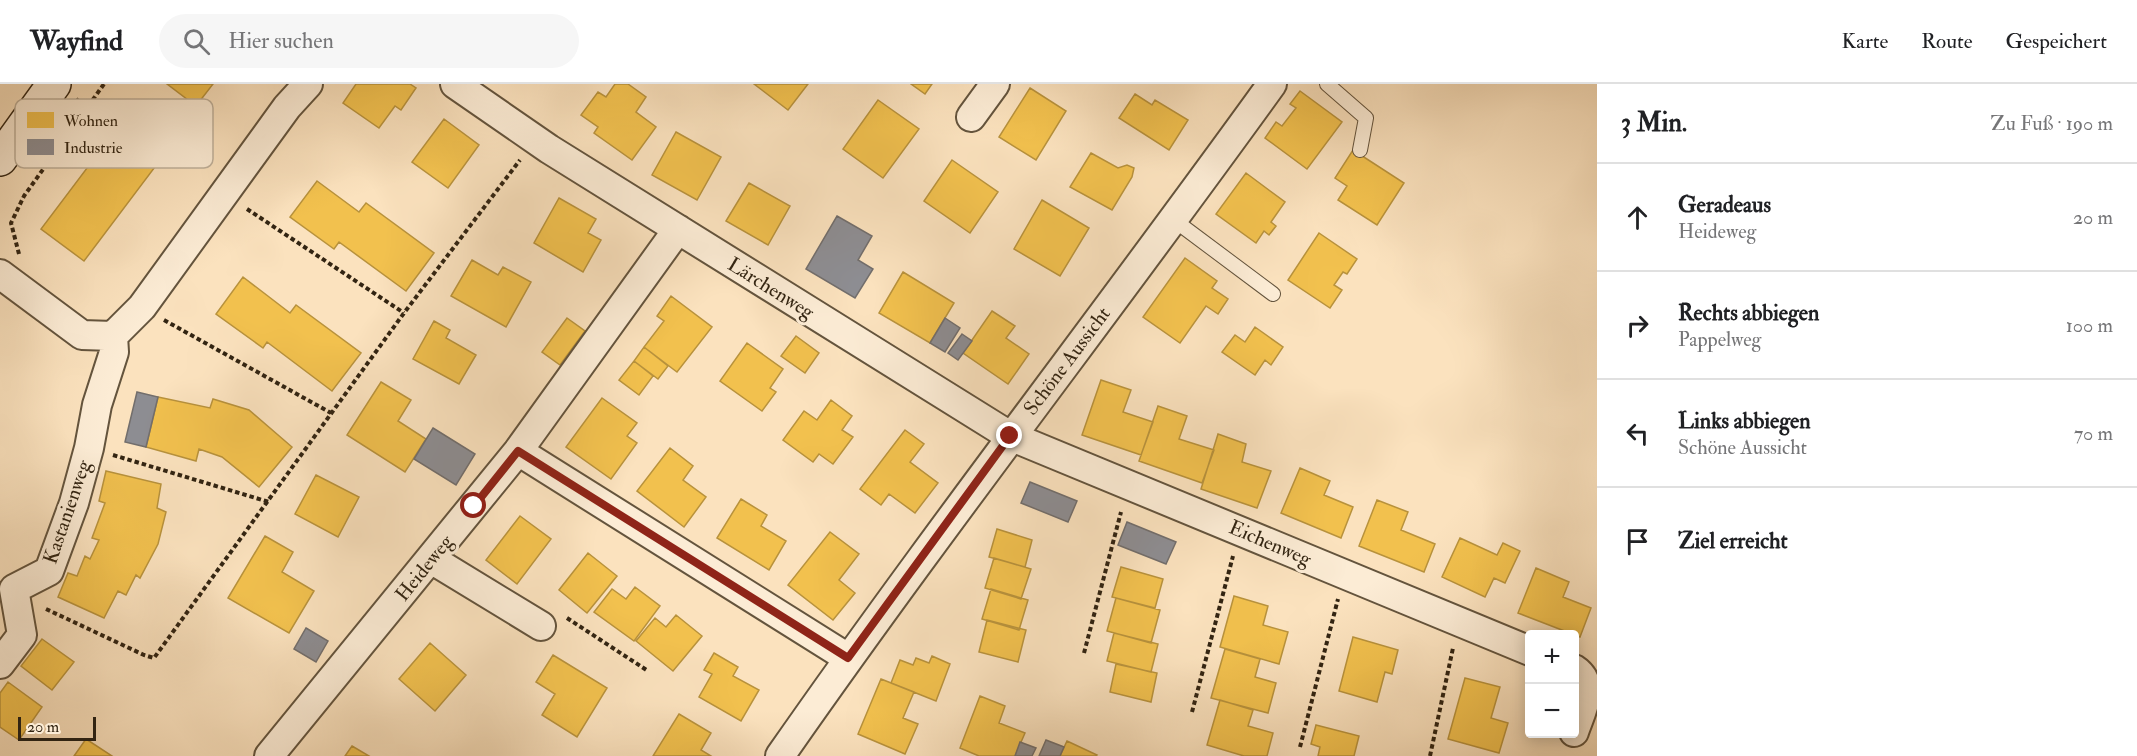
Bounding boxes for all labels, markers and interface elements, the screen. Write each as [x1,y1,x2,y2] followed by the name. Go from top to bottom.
[159,14,579,68] search box
[30,24,123,59] text: Wayfind
[180,25,213,58] icon: search
[228,27,334,55] text: Hier suchen
[1842,28,1888,55] text: Karte
[1921,28,1973,55] text: Route
[2006,28,2107,55] text: Gespeichert
[15,99,213,168] legend
[1621,107,1687,139] text: 3 Min.
[63,111,118,131] text: Wohnen
[1991,111,2113,136] text: Zu Fuß · 190 m
[64,138,123,158] text: Industrie
[1678,191,1771,219] text: Geradeaus
[1621,201,1654,234] icon: ahead
[2073,205,2113,230] text: 20 m
[1678,219,1756,244] text: Heideweg
[723,252,820,325] street label: Lärchenweg
[1678,299,1819,327] text: Rechts abbiegen
[1018,302,1116,420] street label: Schöne Aussicht
[1621,309,1654,342] icon: right
[2066,313,2113,338] text: 100 m
[1678,327,1761,352] text: Pappelweg
[1678,407,1811,435] text: Links abbiegen
[1621,417,1654,450] icon: left
[2074,421,2113,446] text: 70 m
[996,422,1022,448] route end
[1678,435,1807,460] text: Schöne Aussicht
[38,456,97,567] street label: Kastanienweg
[460,492,486,518] route start
[1225,514,1316,572] street label: Eichenweg
[1621,525,1654,558] icon: arrive
[1678,527,1788,555] text: Ziel erreicht
[390,529,459,606] street label: Heideweg
[1525,630,1579,738] map controls
[1525,630,1579,684] button: +
[1525,684,1579,738] button: −
[18,714,96,742] scale bar
[27,717,59,737] text: 20 m

